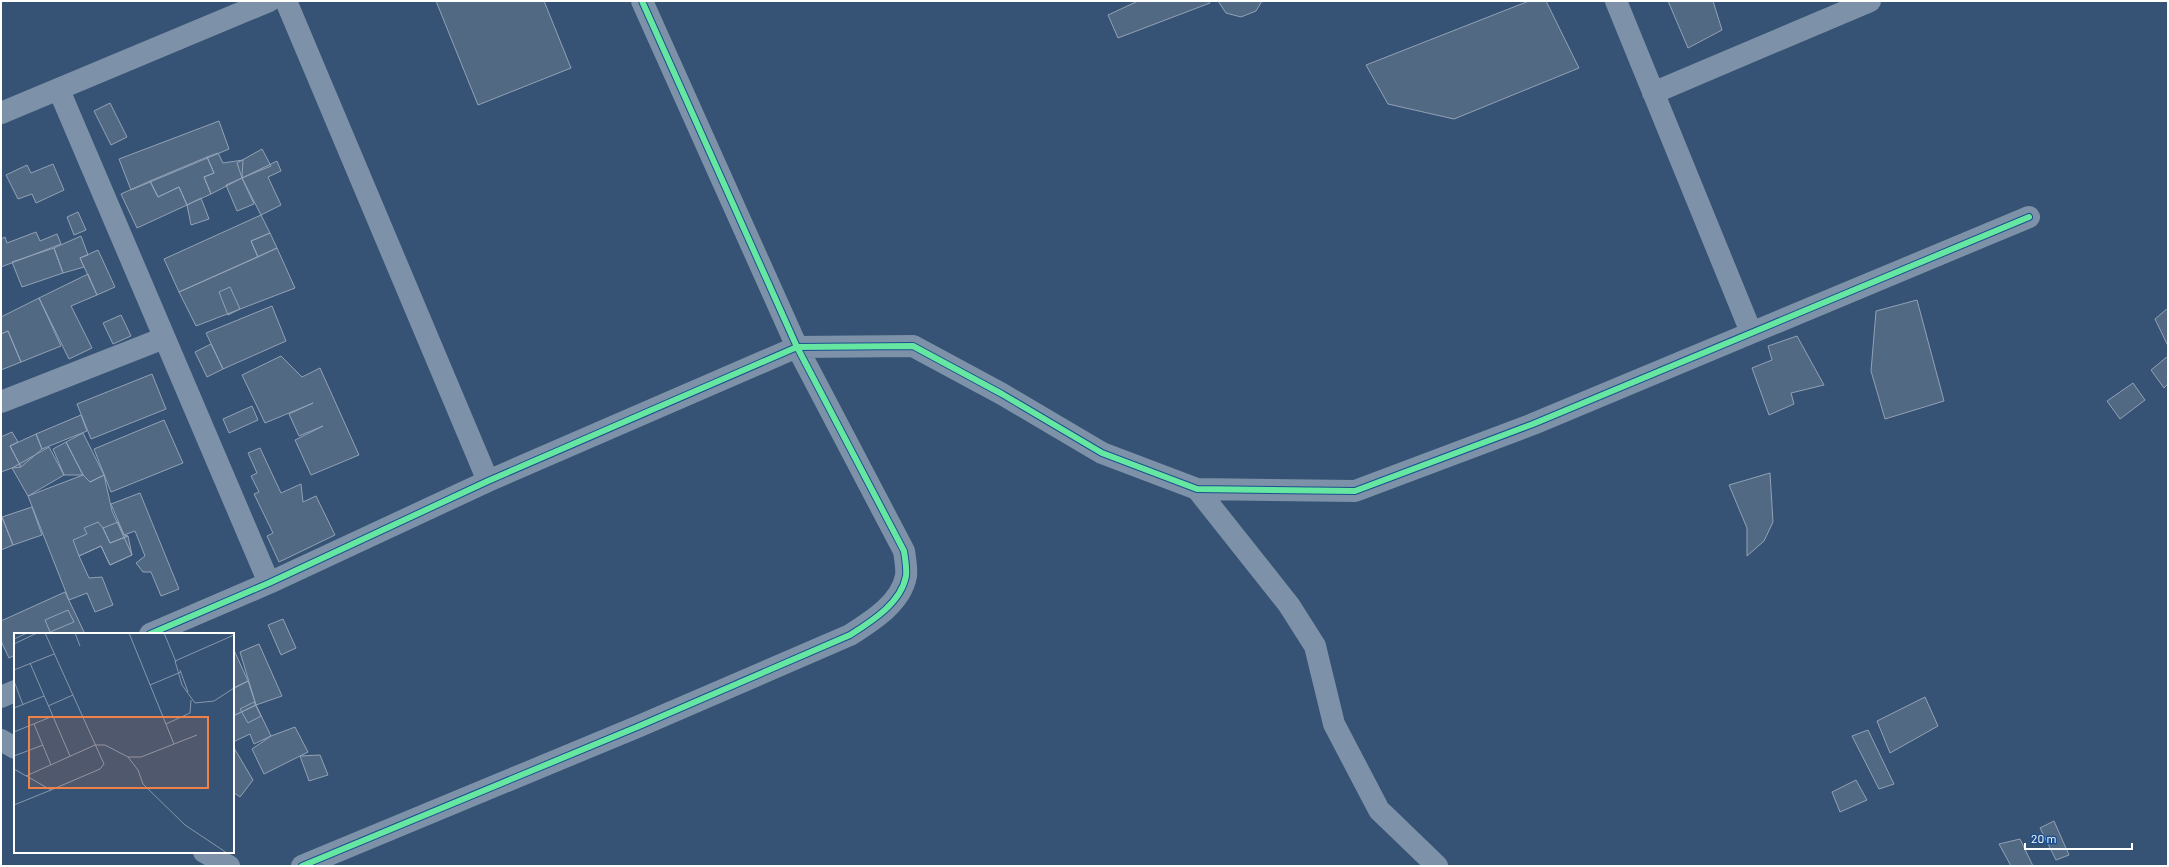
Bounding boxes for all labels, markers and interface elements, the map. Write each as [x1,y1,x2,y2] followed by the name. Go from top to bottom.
[14,633,234,853] inset map
[2025,825,2132,851] scale bar
[2031,831,2057,845] text: 20 m

